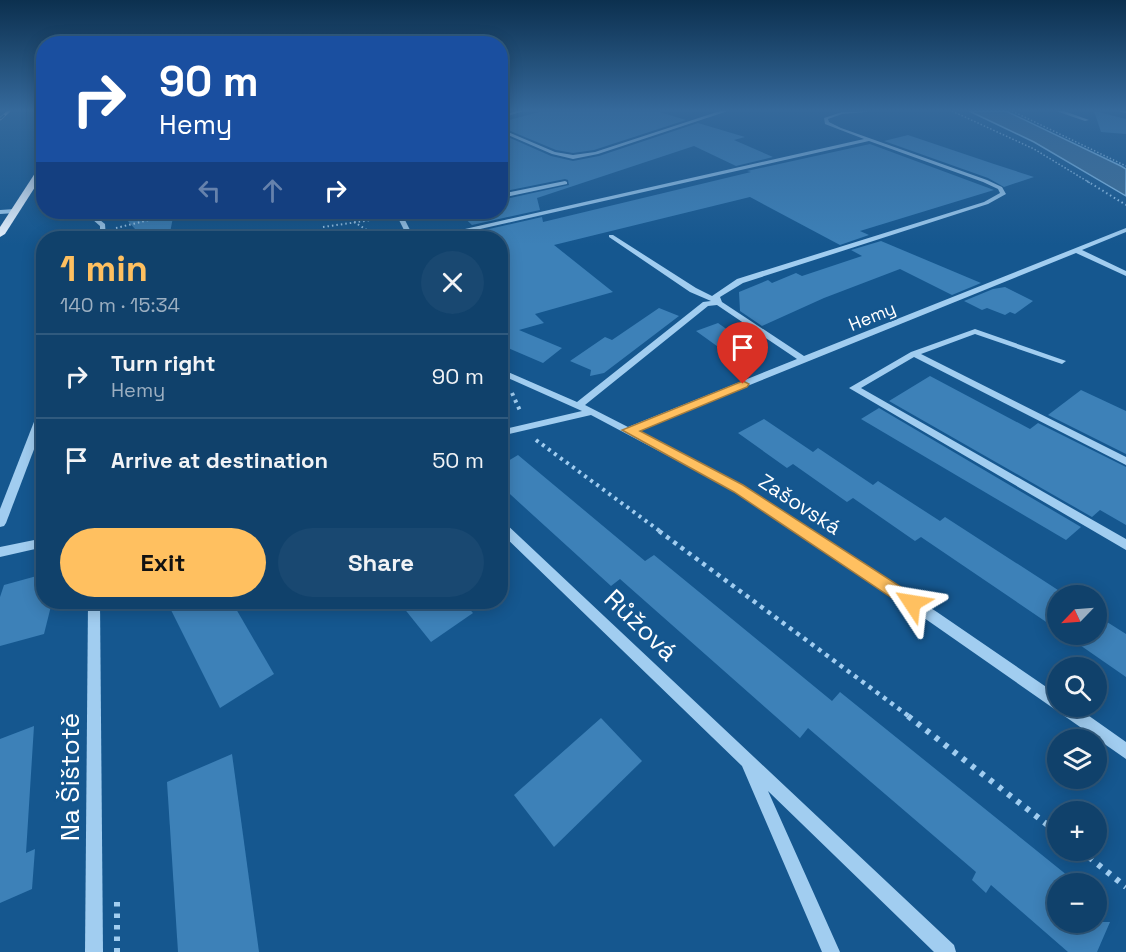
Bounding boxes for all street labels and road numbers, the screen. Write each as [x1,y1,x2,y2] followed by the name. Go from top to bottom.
[845,296,899,336] street label: Hemy
[754,467,846,541] street label: Zašovská
[597,582,685,668] street label: Růžová
[53,713,87,841] street label: Na Šištotě

